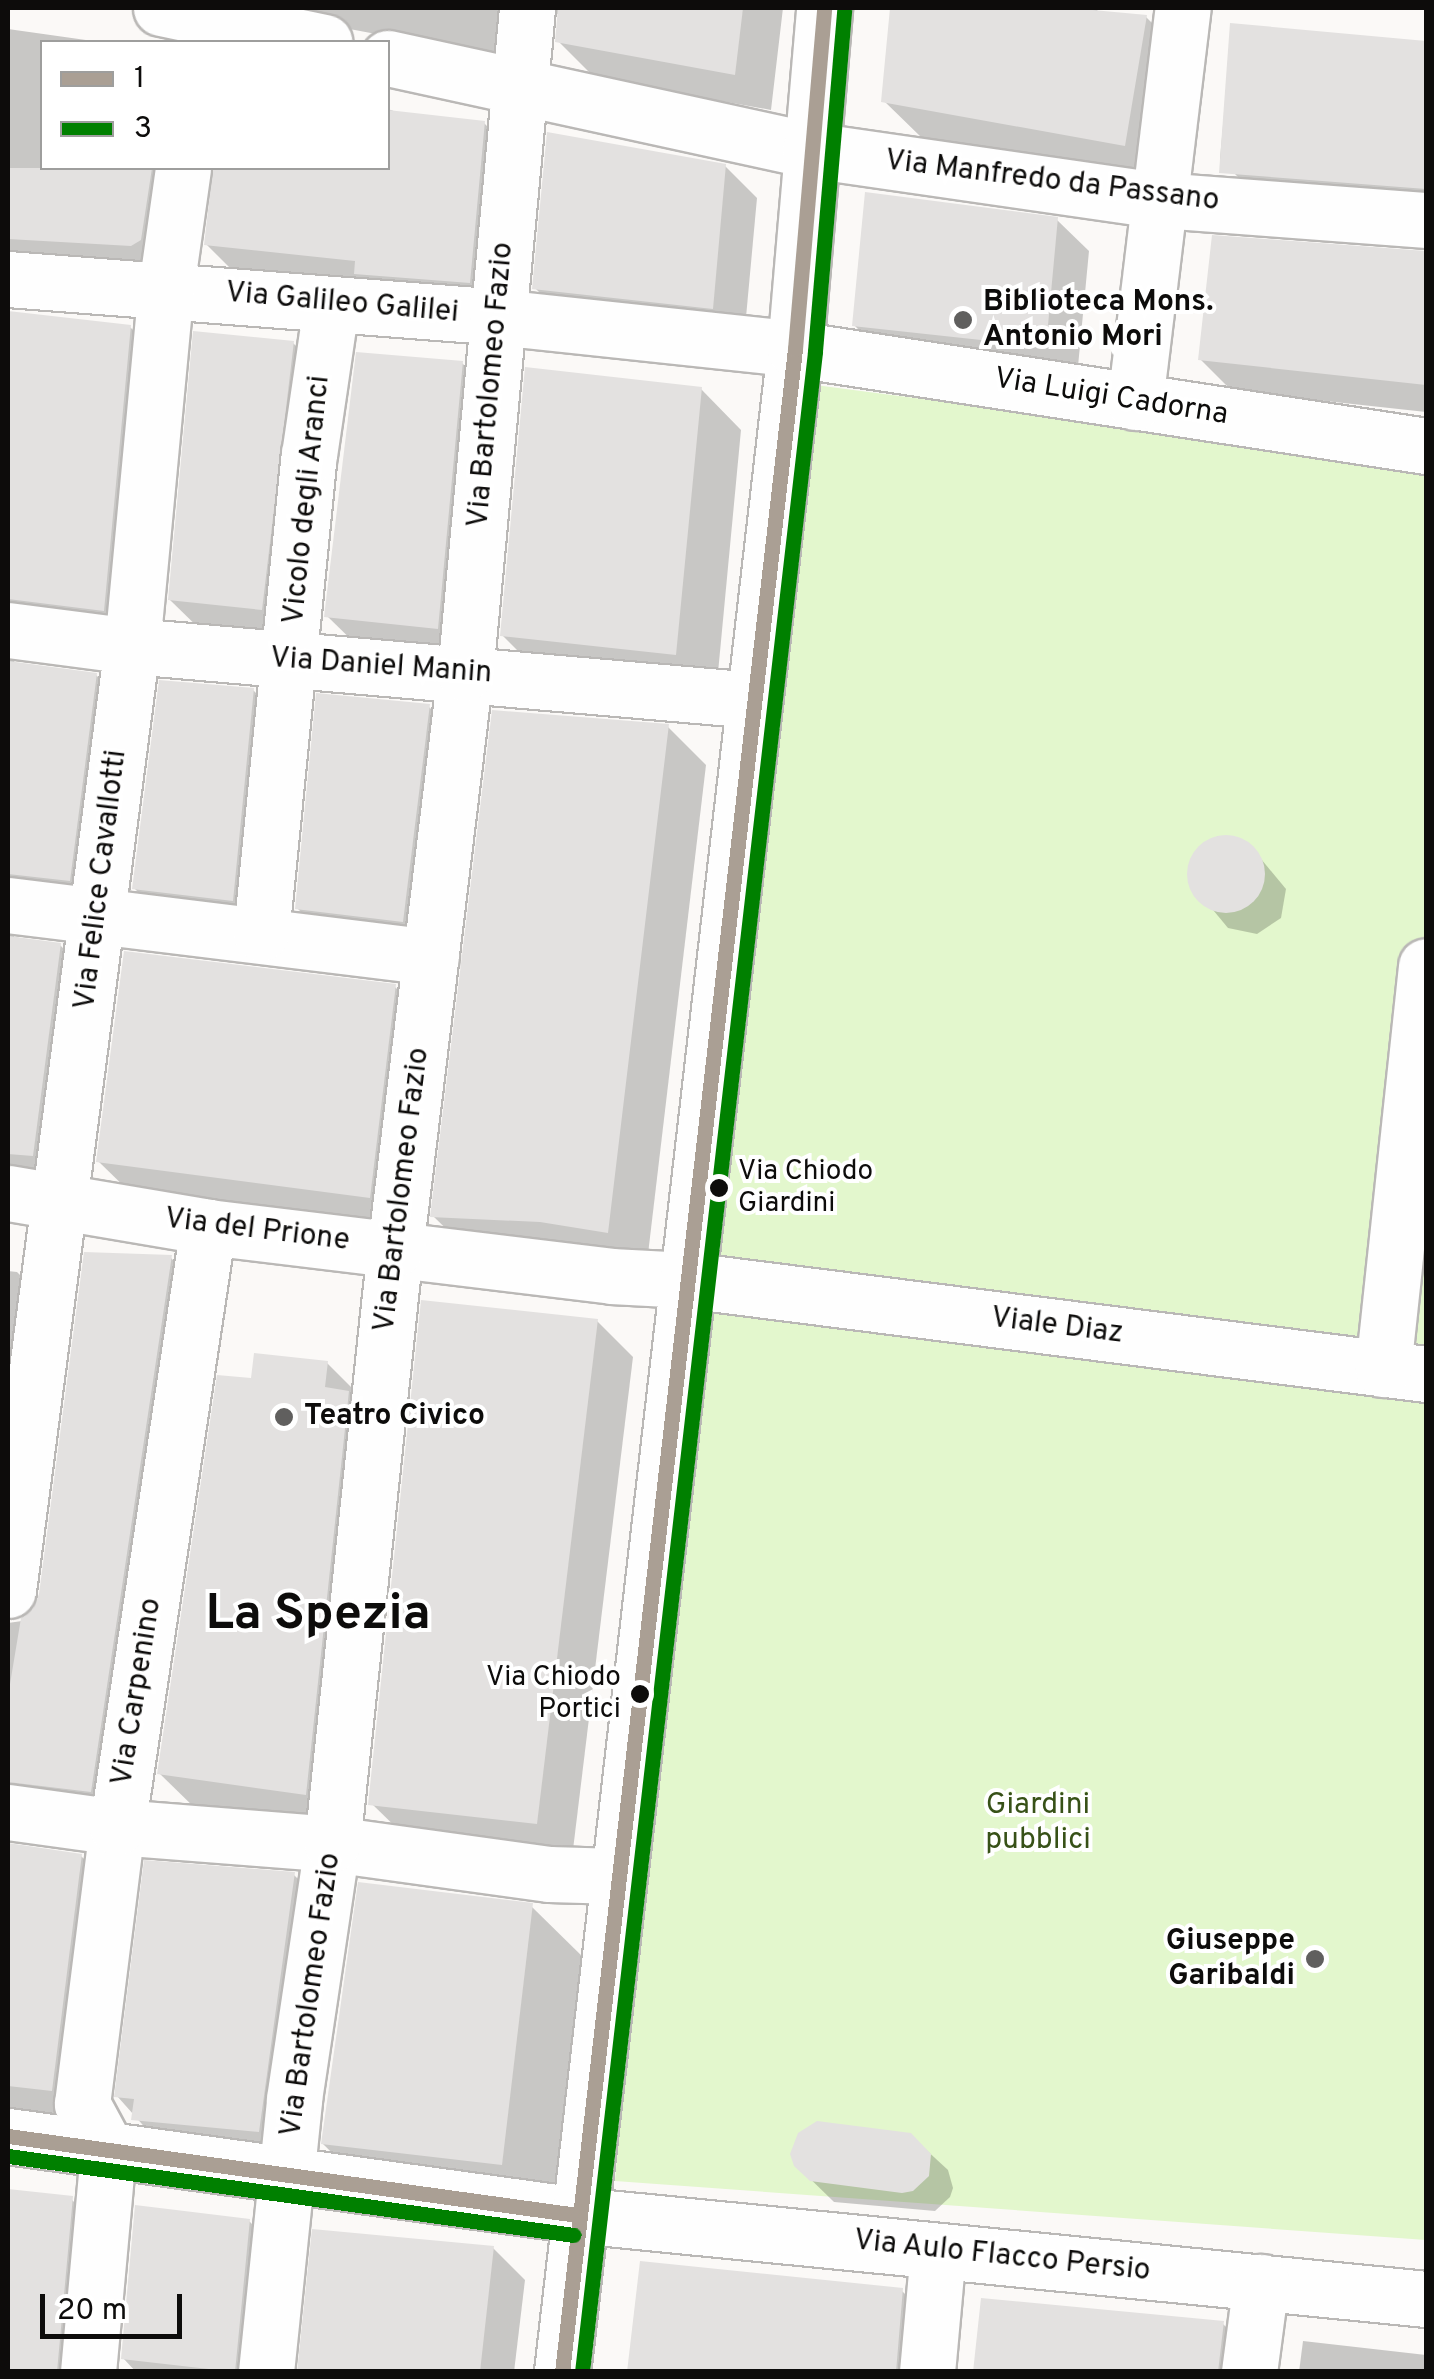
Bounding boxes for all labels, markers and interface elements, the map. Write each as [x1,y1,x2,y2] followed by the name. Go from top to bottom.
[40,40,390,170] legend
[134,61,145,98] text: 1
[134,111,152,148] text: 3
[883,144,1221,220] street label: Via Manfredo da Passano
[462,241,522,529] street label: Via Bartolomeo Fazio
[224,276,460,332] street label: Via Galileo Galilei
[983,285,1213,356] place label: Biblioteca Mons. Antonio Mori
[952,309,974,331] marker: Biblioteca Mons. Antonio Mori
[991,362,1231,434] street label: Via Luigi Cadorna
[277,373,339,627] street label: Vicolo degli Aranci
[269,641,493,693] street label: Via Daniel Manin
[68,748,136,1012] street label: Via Felice Cavallotti
[368,1046,438,1334] street label: Via Bartolomeo Fazio
[738,1155,873,1221] place label: Via Chiodo Giardini
[709,1178,729,1198] marker: Via Chiodo Giardini
[162,1202,352,1260] street label: Via del Prione
[989,1301,1125,1353] street label: Viale Diaz
[304,1399,485,1435] place label: Teatro Civico
[273,1406,295,1428] marker: Teatro Civico
[205,1586,431,1646] district label: La Spezia
[105,1596,171,1788] street label: Via Carpenino
[486,1661,621,1727] place label: Via Chiodo Portici
[630,1684,650,1704] marker: Via Chiodo Portici
[985,1788,1091,1858] park label: Giardini pubblici
[274,1851,350,2139] street label: Via Bartolomeo Fazio
[1166,1924,1295,1994] place label: Giuseppe Garibaldi
[1304,1948,1326,1970] marker: Giuseppe Garibaldi
[851,2223,1153,2291] street label: Via Aulo Flacco Persio
[45,2274,188,2336] scale bar
[57,2293,127,2330] text: 20 m

